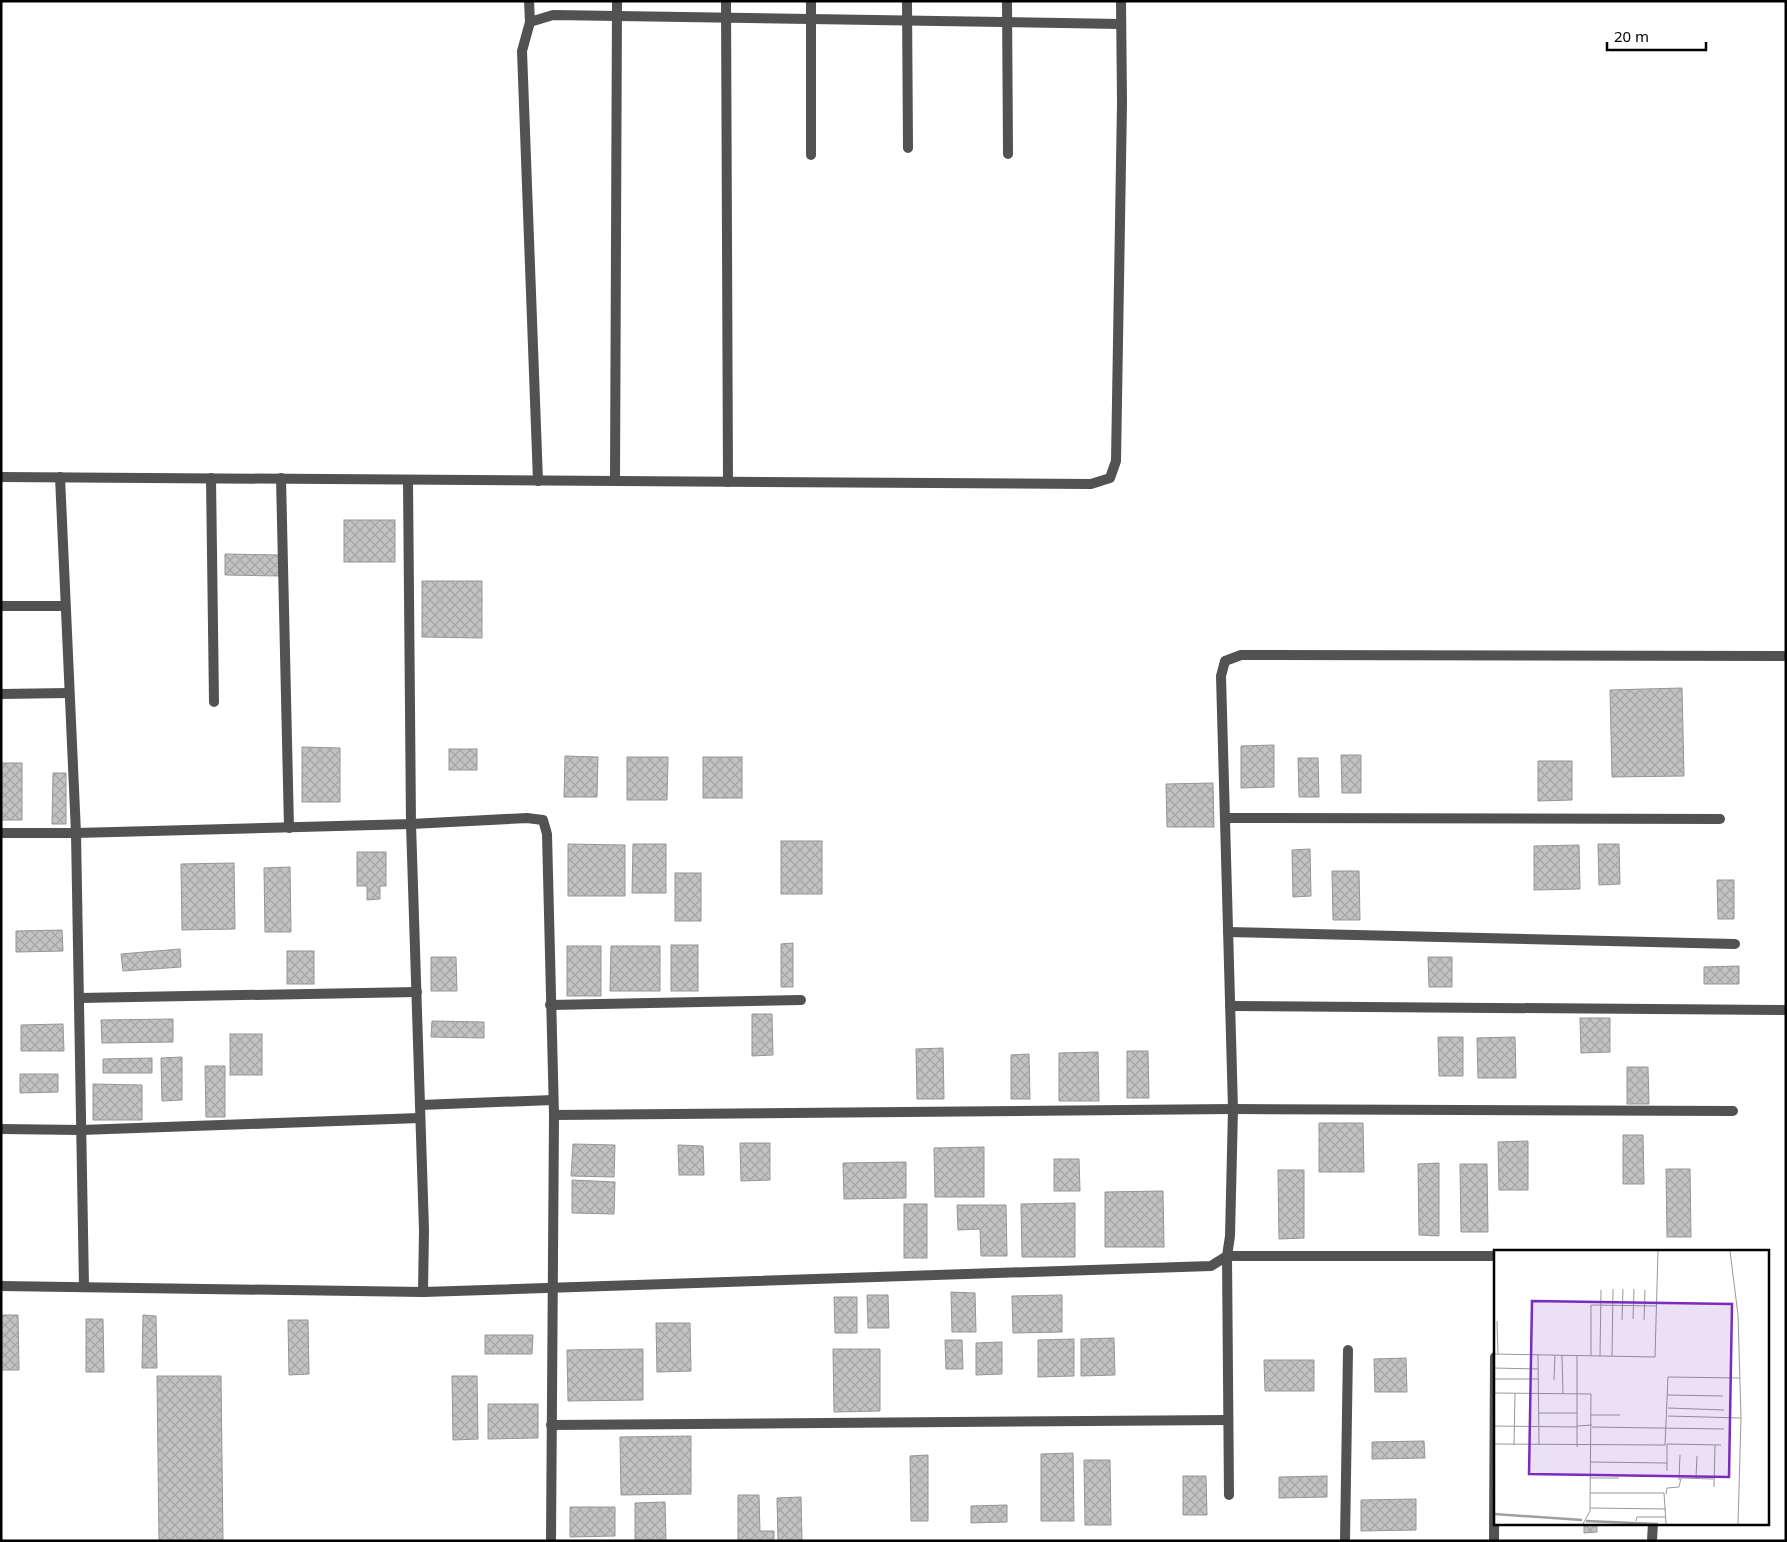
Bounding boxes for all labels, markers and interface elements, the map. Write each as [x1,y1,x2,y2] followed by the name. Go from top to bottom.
[1607,20,1706,52] scale bar
[1614,26,1649,46] text: 20 m
[1494,1250,1770,1524] inset map

